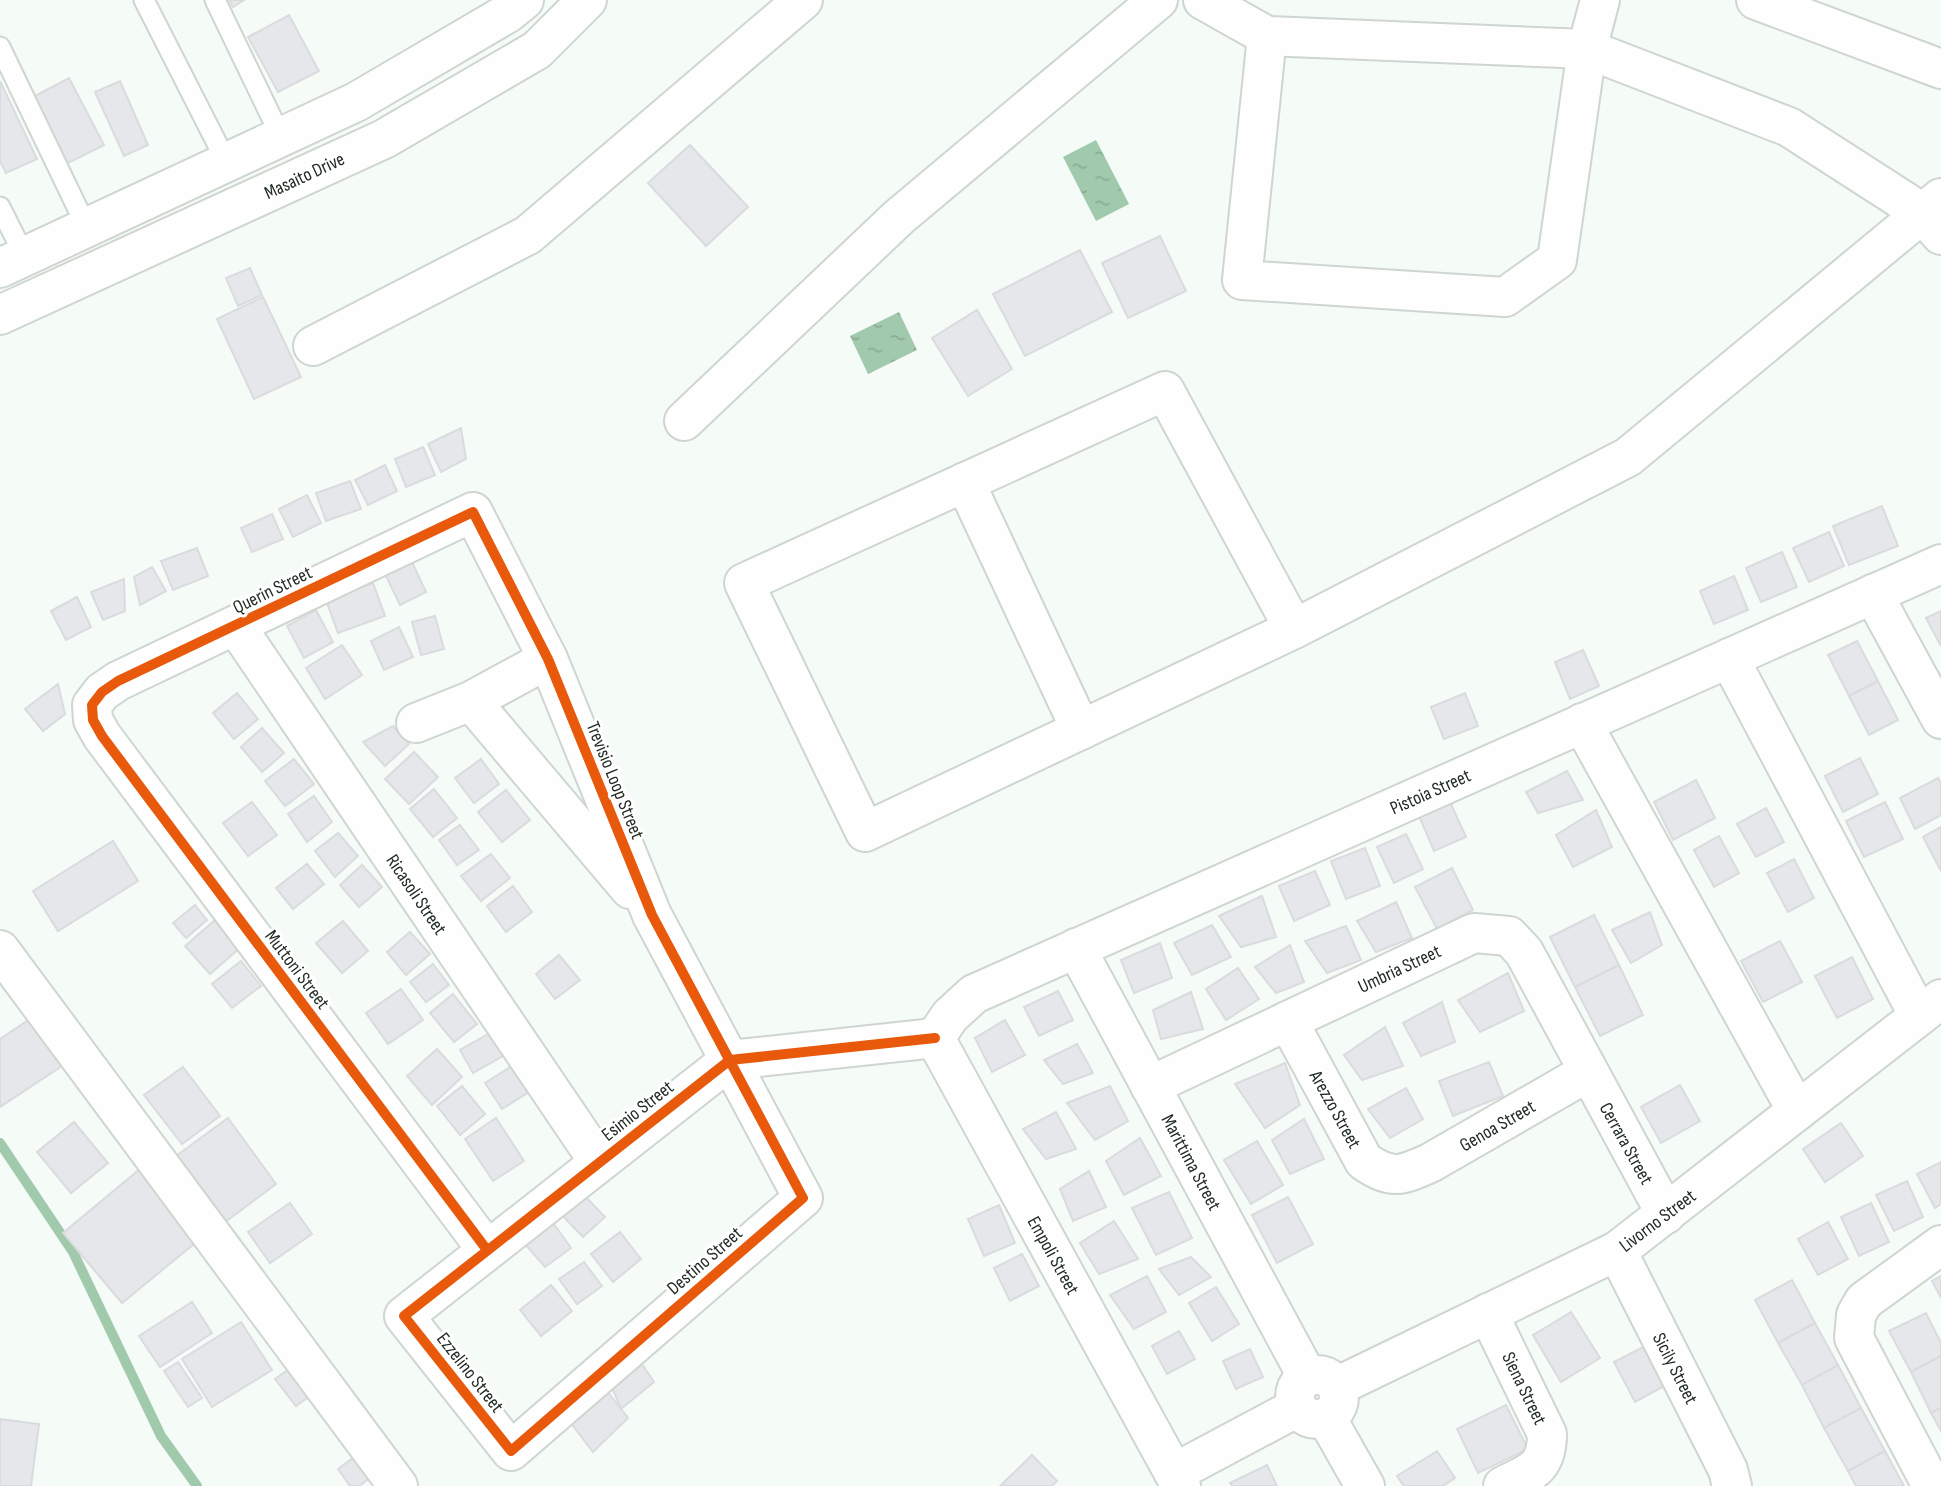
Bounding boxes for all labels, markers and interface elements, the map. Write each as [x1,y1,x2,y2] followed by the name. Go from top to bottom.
[261,148,348,205] street label: Masaito Drive
[229,561,316,619] street label: Querin Street
[581,718,649,843] street label: Trevisio Loop Street
[1387,764,1475,820] street label: Pistoia Street
[380,850,451,940] street label: Ricasoli Street
[260,926,334,1014] street label: Muttoni Street
[1354,940,1445,999] street label: Umbria Street
[1303,1066,1366,1153] street label: Arezzo Street
[597,1076,679,1146] street label: Esimio Street
[1456,1095,1540,1157] street label: Genoa Street
[1594,1099,1658,1189] street label: Cerrara Street
[1156,1111,1226,1215] street label: Marittima Street
[1615,1185,1701,1258] street label: Livorno Street
[1022,1212,1084,1299] street label: Empoli Street
[663,1222,747,1300] street label: Destino Street
[431,1328,508,1418] street label: Ezzelino Street
[1647,1329,1702,1408] street label: Sicily Street
[1496,1349,1551,1429] street label: Siena Street

